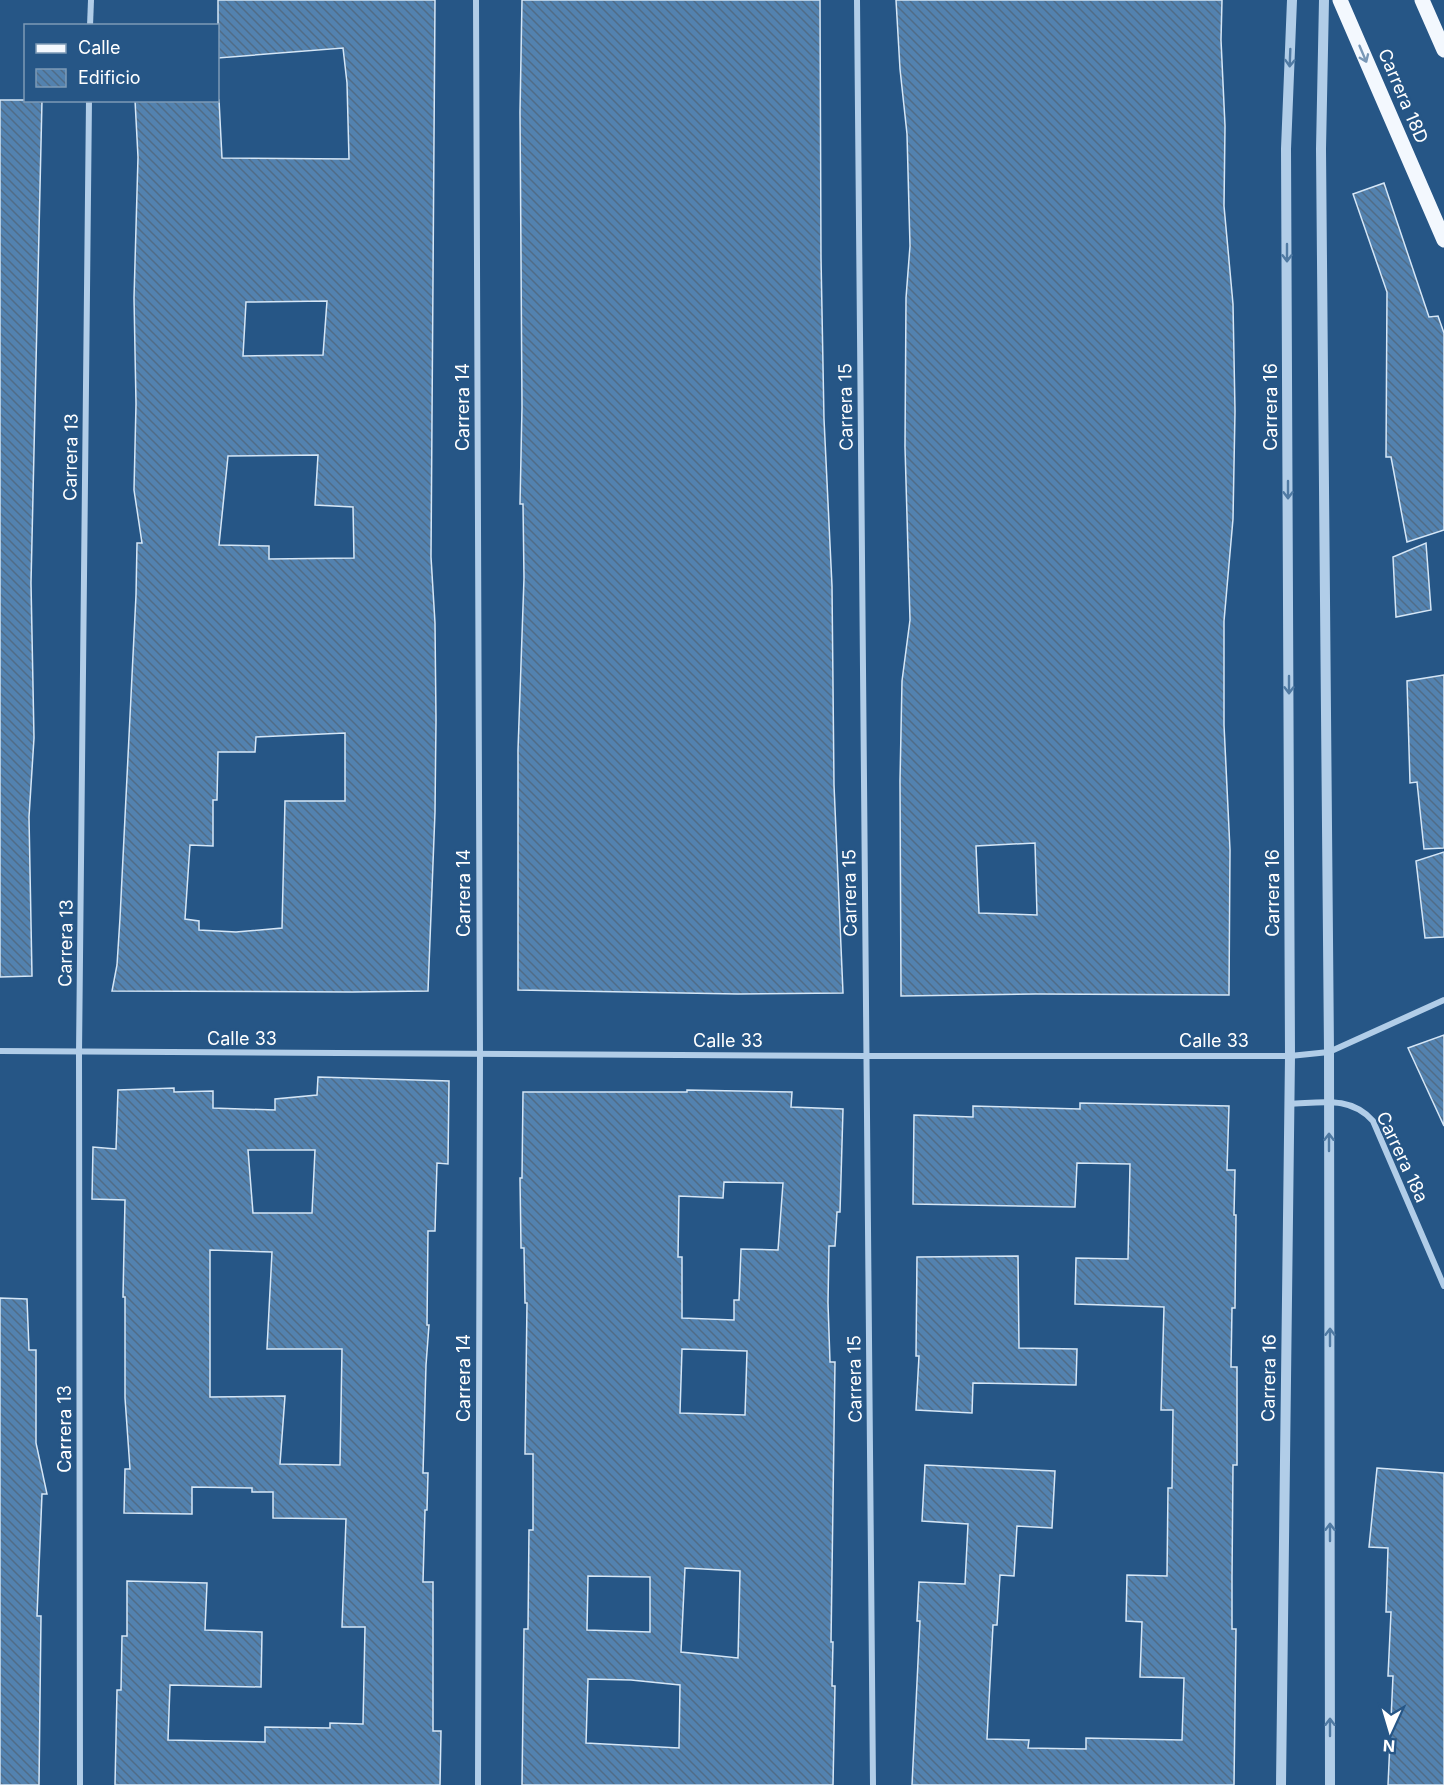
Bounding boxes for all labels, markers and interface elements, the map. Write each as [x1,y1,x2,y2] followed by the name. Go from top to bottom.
[24,24,219,102] legend
[78,37,120,58] text: Calle
[1358,44,1369,62] one-way arrow
[1374,45,1433,146] street label: Carrera 18D
[1284,48,1295,68] one-way arrow
[78,67,141,88] text: Edificio
[1281,243,1293,263] one-way arrow
[452,363,473,451] street label: Carrera 14
[834,363,857,451] street label: Carrera 15
[1260,363,1281,451] street label: Carrera 16
[59,413,82,501] street label: Carrera 13
[1282,480,1294,500] one-way arrow
[1283,675,1294,695] one-way arrow
[453,849,474,937] street label: Carrera 14
[838,849,861,937] street label: Carrera 15
[1262,849,1283,937] street label: Carrera 16
[54,899,77,987] street label: Carrera 13
[207,1028,277,1049] street label: Calle 33
[693,1030,763,1051] street label: Calle 33
[1179,1030,1249,1051] street label: Calle 33
[1372,1108,1433,1206] street label: Carrera 18a
[1323,1132,1335,1152] one-way arrow
[1324,1327,1336,1347] one-way arrow
[453,1334,474,1422] street label: Carrera 14
[1257,1334,1280,1422] street label: Carrera 16
[843,1335,866,1423] street label: Carrera 15
[54,1385,75,1473] street label: Carrera 13
[1324,1522,1336,1542] one-way arrow
[1360,1701,1420,1761] north arrow
[1324,1717,1336,1737] one-way arrow
[1382,1736,1396,1756] text: N

